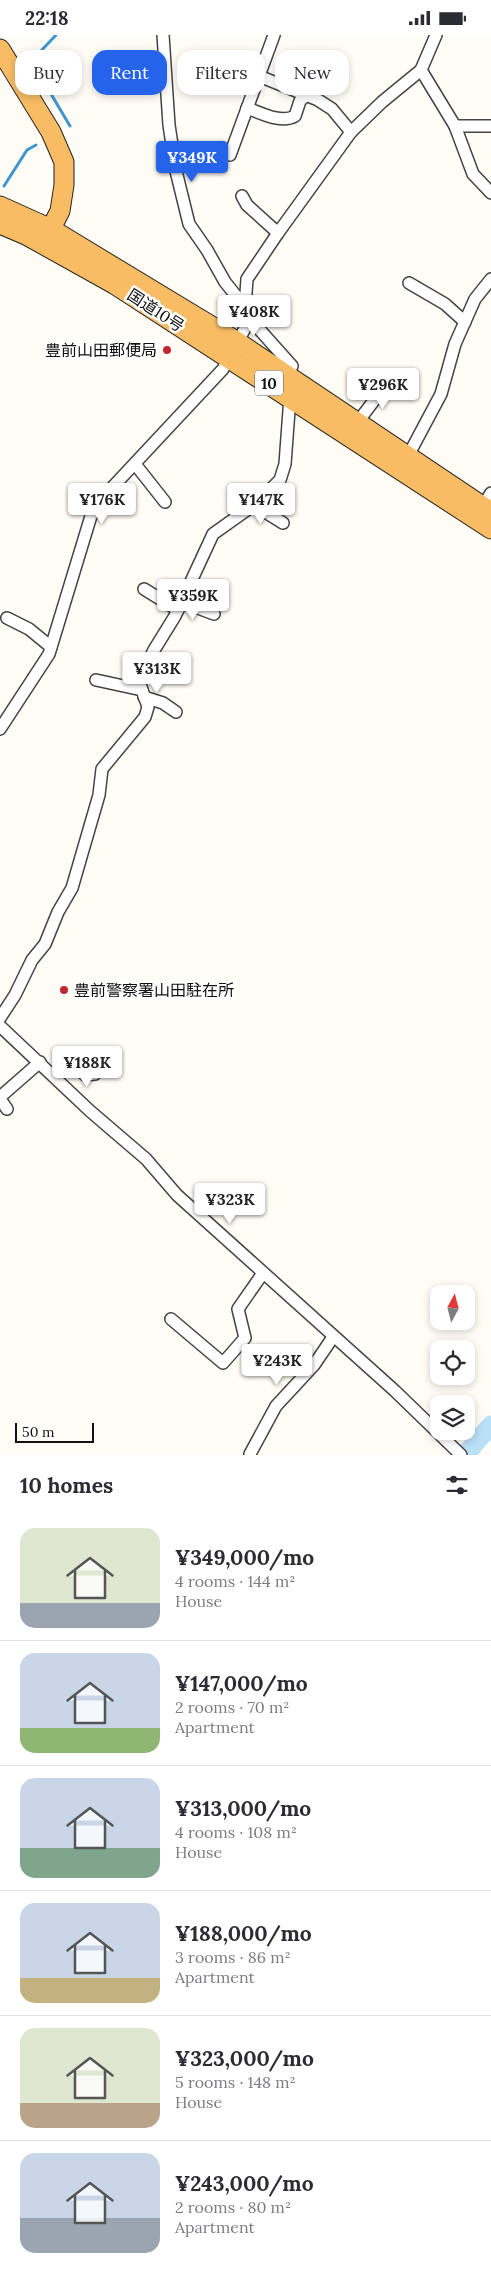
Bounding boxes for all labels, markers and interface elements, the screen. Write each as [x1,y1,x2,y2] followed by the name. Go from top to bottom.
[25,6,69,30] text: 22:18
[15,50,82,95] chip: Buy
[92,50,167,95] chip: Rent
[177,50,265,95] chip: Filters
[275,50,349,95] chip: New
[157,141,227,183] pin: ¥349K
[167,147,217,167] text: ¥349K
[124,284,188,336] street label: 国道10号
[219,295,289,337] pin: ¥408K
[228,301,280,321] text: ¥408K
[45,340,157,360] place label: 豊前山田郵便局
[161,344,173,356] marker: 豊前山田郵便局
[348,367,418,410] pin: ¥296K
[255,371,283,395] road number: 10
[358,374,408,394] text: ¥296K
[67,483,137,525] pin: ¥176K
[226,483,296,525] pin: ¥147K
[79,489,125,509] text: ¥176K
[238,489,284,509] text: ¥147K
[158,579,228,621] pin: ¥359K
[168,585,218,605] text: ¥359K
[122,651,192,694] pin: ¥313K
[133,658,181,678] text: ¥313K
[74,980,234,1000] place label: 豊前警察署山田駐在所
[58,984,70,996] marker: 豊前警察署山田駐在所
[52,1045,122,1088] pin: ¥188K
[63,1052,111,1072] text: ¥188K
[195,1183,265,1225] pin: ¥323K
[205,1189,255,1209] text: ¥323K
[430,1285,475,1330] north arrow
[430,1285,475,1440] map controls
[430,1340,475,1385] button: locate
[242,1343,312,1386] pin: ¥243K
[252,1350,302,1370] text: ¥243K
[430,1395,475,1440] button: layers
[15,1420,94,1443] scale bar
[22,1423,55,1441] text: 50 m
[443,1471,471,1499] icon: filters
[20,1472,113,1499] text: 10 homes
[175,1544,314,1571] text: ¥349,000/mo
[60,1548,120,1608] icon: home
[175,1571,295,1591] text: 4 rooms · 144 m²
[175,1591,222,1611] text: House
[175,1670,308,1697] text: ¥147,000/mo
[60,1673,120,1733] icon: home
[175,1697,289,1717] text: 2 rooms · 70 m²
[175,1717,255,1737] text: Apartment
[175,1795,311,1822] text: ¥313,000/mo
[60,1798,120,1858] icon: home
[175,1822,297,1842] text: 4 rooms · 108 m²
[175,1842,222,1862] text: House
[175,1920,312,1947] text: ¥188,000/mo
[60,1923,120,1983] icon: home
[175,1947,291,1967] text: 3 rooms · 86 m²
[175,1967,255,1987] text: Apartment
[175,2045,314,2072] text: ¥323,000/mo
[60,2048,120,2108] icon: home
[175,2072,296,2092] text: 5 rooms · 148 m²
[175,2092,222,2112] text: House
[175,2170,314,2197] text: ¥243,000/mo
[60,2173,120,2233] icon: home
[175,2197,291,2217] text: 2 rooms · 80 m²
[175,2217,255,2237] text: Apartment

